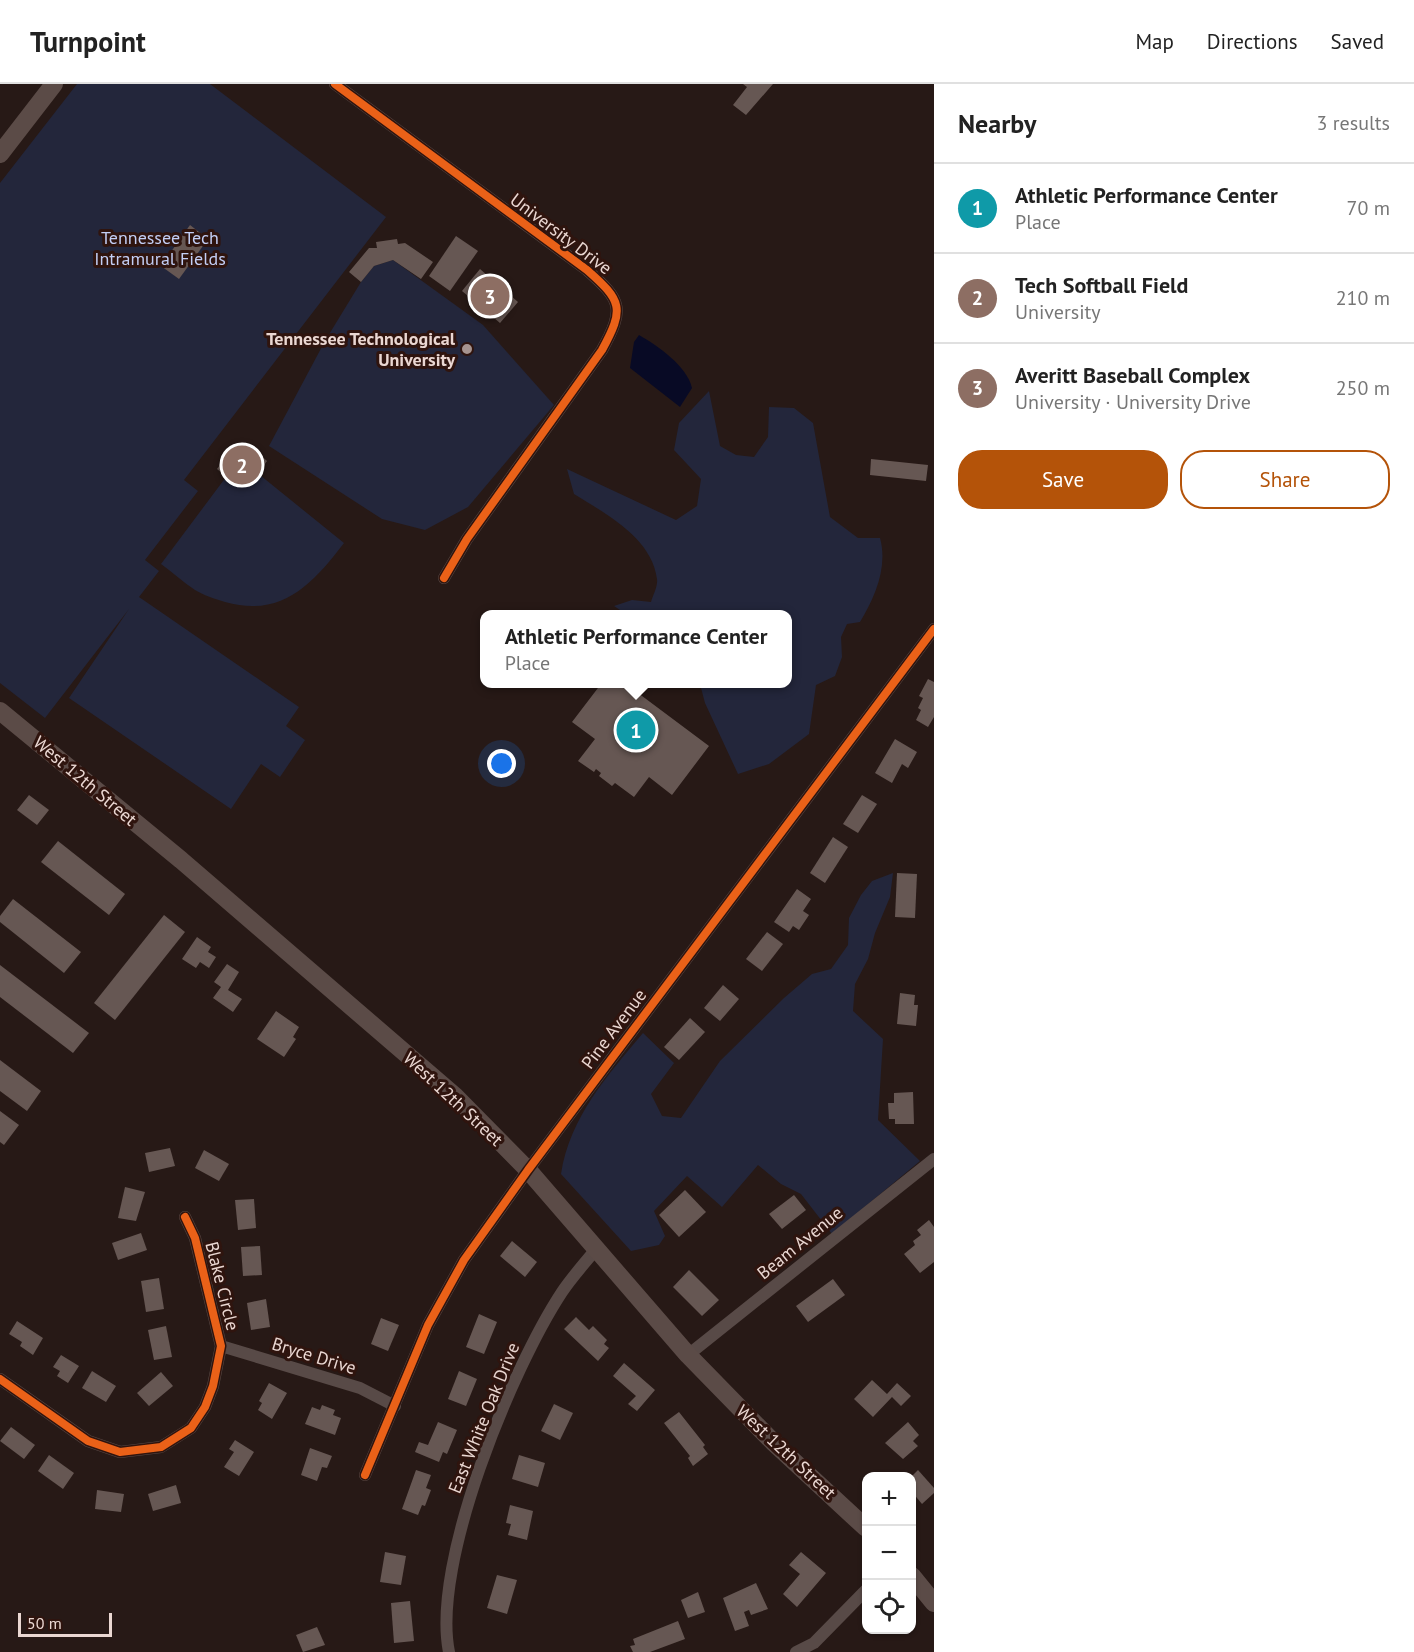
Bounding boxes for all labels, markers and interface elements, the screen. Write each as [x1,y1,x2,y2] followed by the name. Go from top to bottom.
[30,23,146,60] text: Turnpoint
[1135,28,1174,55] text: Map
[1207,28,1298,55] text: Directions
[1331,28,1384,55] text: Saved
[958,107,1036,140] text: Nearby
[1317,110,1390,136] text: 3 results
[1015,181,1278,209] text: Athletic Performance Center
[506,188,617,279] street label: University Drive
[972,195,983,221] text: 1
[1347,195,1390,221] text: 70 m
[1015,209,1061,235] text: Place
[94,226,226,270] park label: Tennessee Tech Intramural Fields
[1015,271,1188,299] text: Tech Softball Field
[470,274,510,318] pin: 3
[972,285,983,311] text: 2
[1336,285,1390,311] text: 210 m
[1015,299,1101,325] text: University
[266,327,456,371] place label: Tennessee Technological University
[460,342,474,356] marker: Tennessee Technological University
[1015,361,1250,389] text: Averitt Baseball Complex
[972,375,983,401] text: 3
[1336,375,1390,401] text: 250 m
[1015,389,1251,415] text: University · University Drive
[222,442,262,488] pin: 2
[958,450,1168,509] button: Save
[1180,450,1390,509] button: Share
[480,610,792,688] popup
[505,622,767,650] text: Athletic Performance Center
[505,650,550,676] text: Place
[616,708,656,752] pin: 1
[29,731,142,831] street label: West 12th Street
[487,749,516,778] your location
[576,984,651,1073] street label: Pine Avenue
[399,1047,508,1151] street label: West 12th Street
[752,1201,847,1284] street label: Beam Avenue
[200,1239,245,1333] street label: Blake Circle
[269,1332,359,1379] street label: Bryce Drive
[443,1339,524,1497] street label: East White Oak Drive
[732,1400,841,1504] street label: West 12th Street
[862,1472,916,1634] map controls
[862,1472,916,1526] button: +
[862,1526,916,1580] button: −
[862,1580,916,1634] button: locate
[18,1610,112,1638] scale bar
[27,1613,62,1633] text: 50 m

